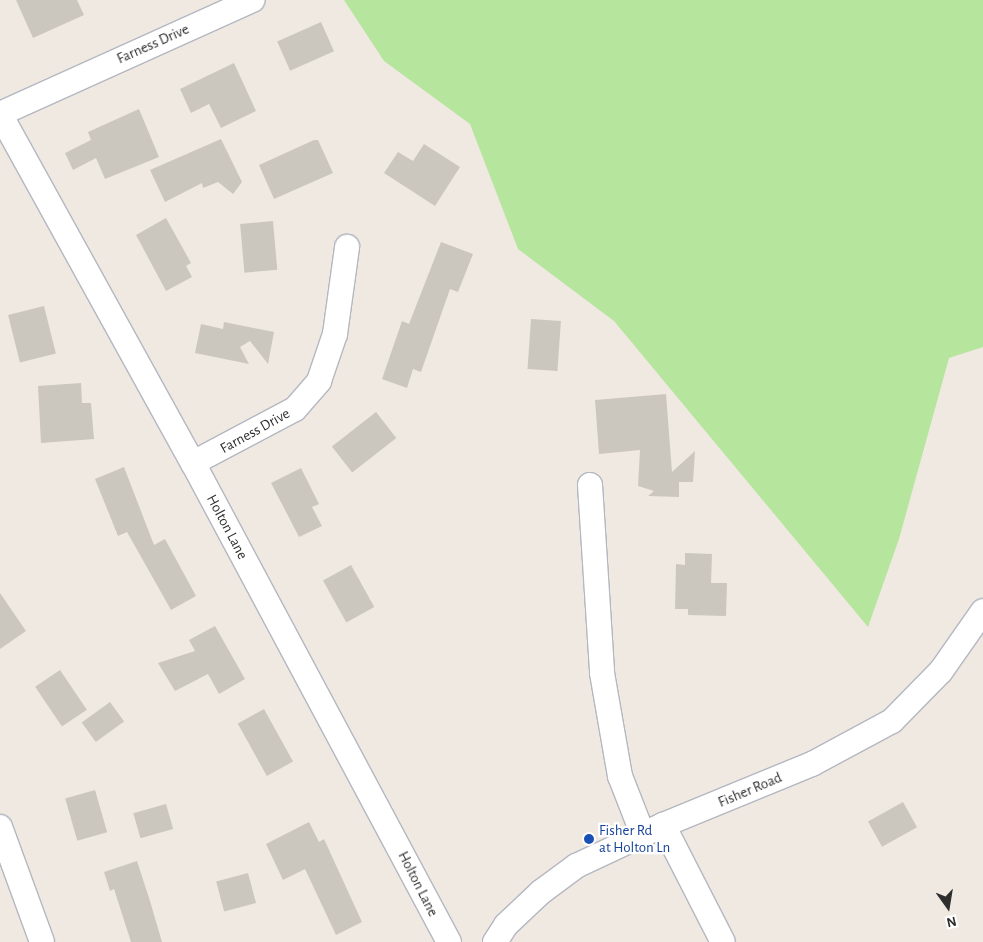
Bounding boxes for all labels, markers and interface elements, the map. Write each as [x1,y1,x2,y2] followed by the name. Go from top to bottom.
[114,20,192,68] street label: Farness Drive
[217,404,293,458] street label: Farness Drive
[202,492,252,562] street label: Holton Lane
[715,769,785,811] street label: Fisher Road
[599,821,670,856] place label: Fisher Rd at Holton Ln
[583,833,595,845] marker: Fisher Rd at Holton Ln
[394,848,442,920] street label: Holton Lane
[923,882,973,932] north arrow
[945,914,958,930] text: N

